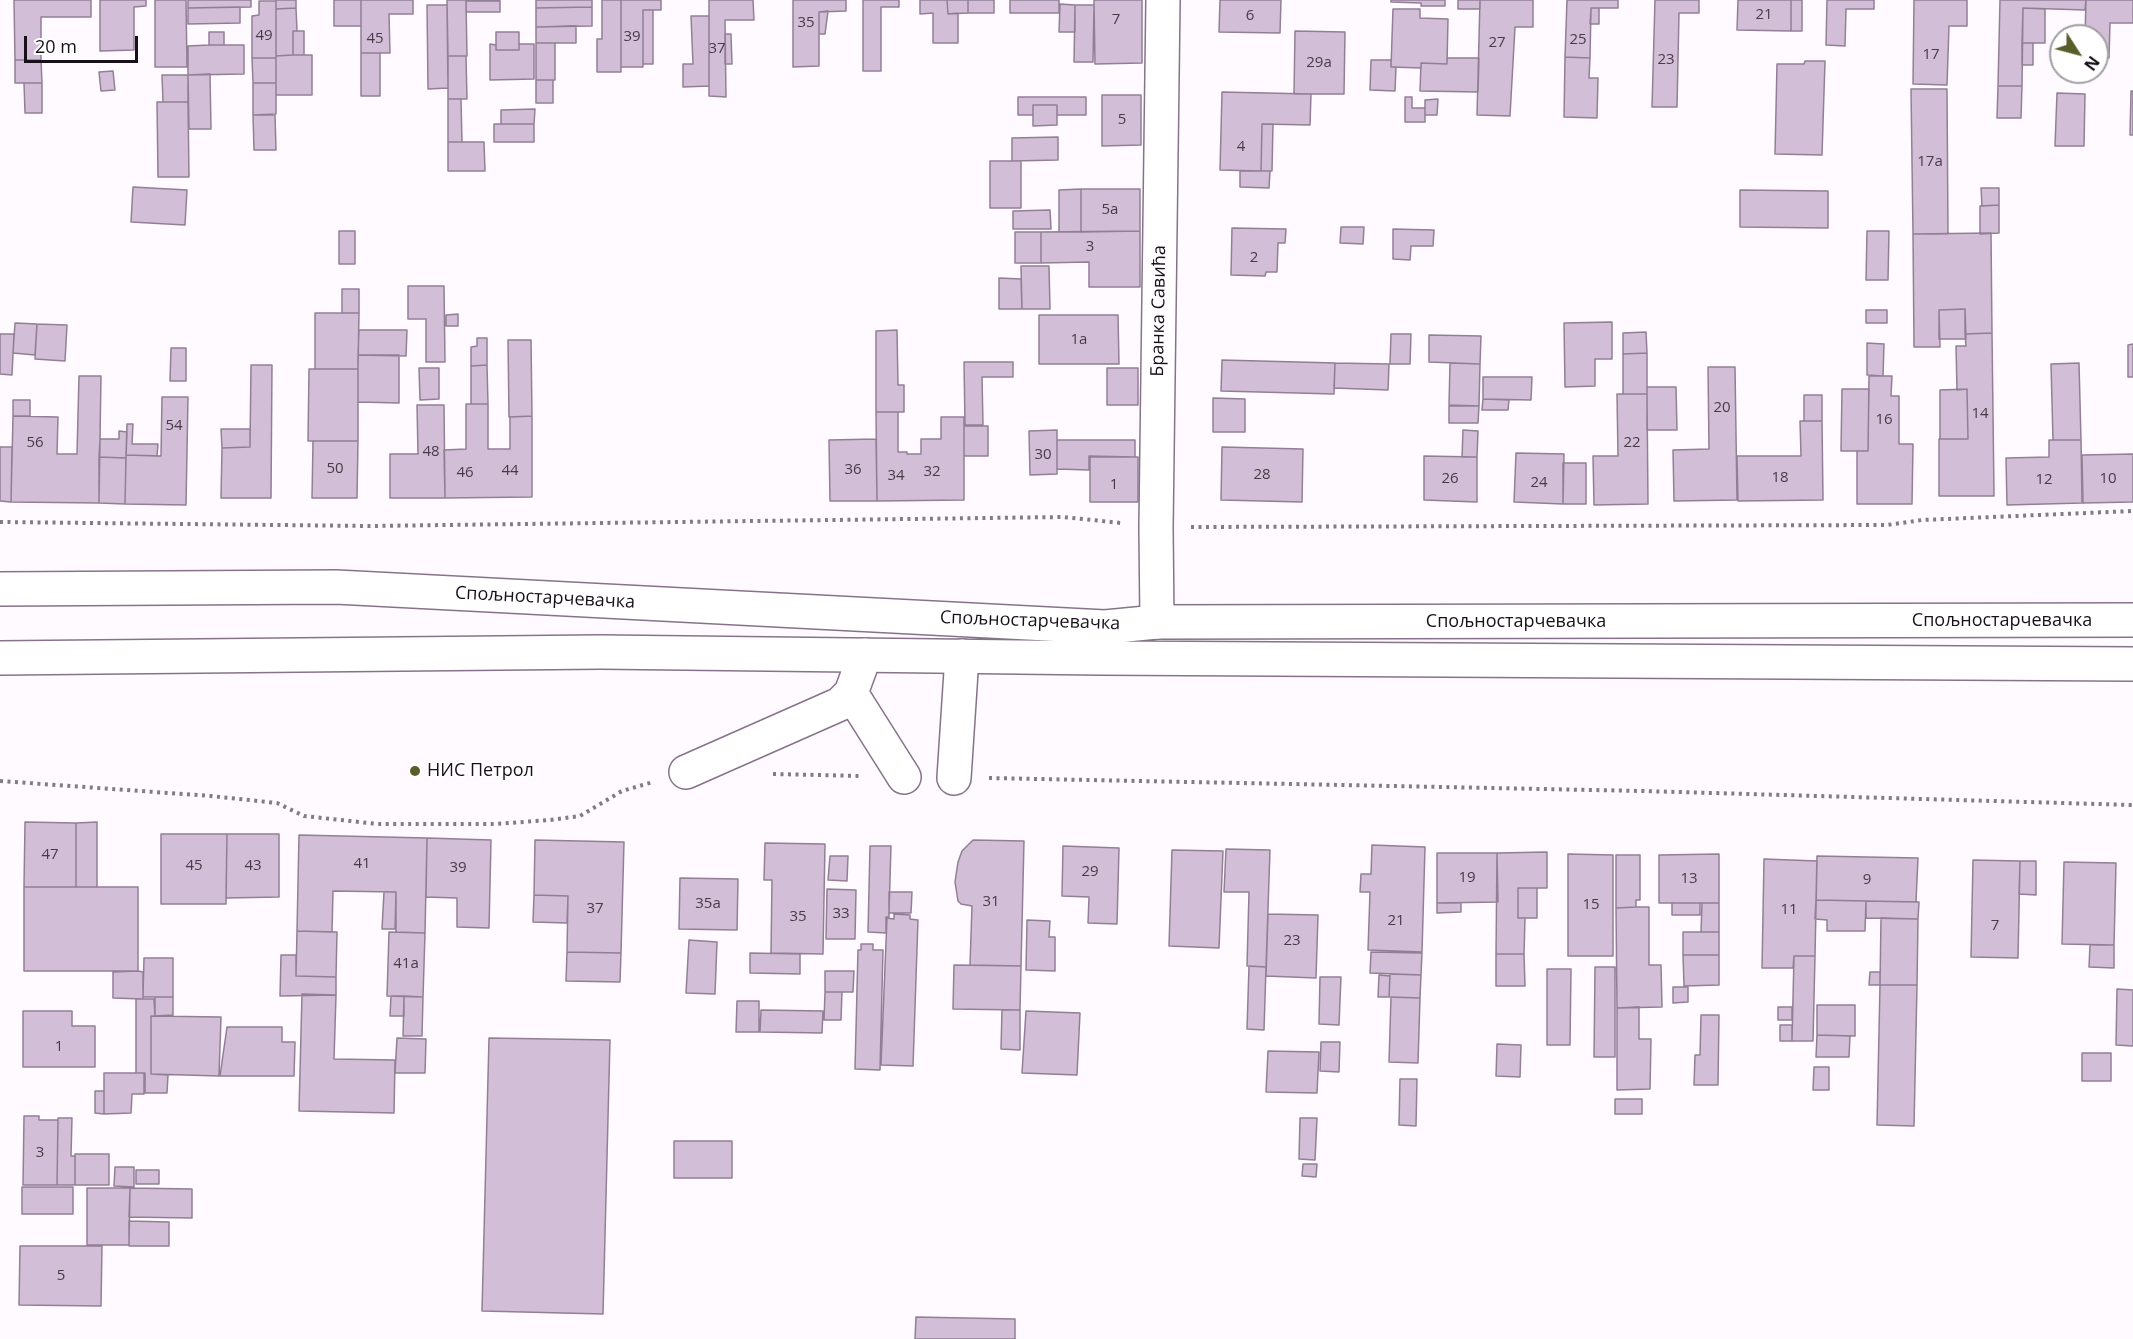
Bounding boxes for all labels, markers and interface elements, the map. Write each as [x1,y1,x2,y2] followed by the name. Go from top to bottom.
[1755,6,1773,24] house number: 21
[1246,7,1254,25] house number: 6
[1112,11,1120,29] house number: 7
[797,14,815,32] house number: 35
[27,24,141,62] scale bar
[2049,24,2109,84] north arrow
[255,27,273,45] house number: 49
[623,28,641,46] house number: 39
[366,30,384,48] house number: 45
[1569,31,1587,49] house number: 25
[35,34,77,58] text: 20 m
[1488,34,1506,52] house number: 27
[708,40,726,58] house number: 37
[1922,46,1940,64] house number: 17
[1657,51,1675,69] house number: 23
[2079,52,2105,75] text: N
[1306,54,1332,72] house number: 29a
[1118,111,1126,129] house number: 5
[1237,138,1245,156] house number: 4
[1917,153,1943,171] house number: 17a
[1102,201,1118,219] house number: 5a
[1086,238,1094,256] house number: 3
[1147,245,1171,377] street label: Бранка Савића
[1250,249,1258,267] house number: 2
[1071,331,1087,349] house number: 1a
[1713,399,1731,417] house number: 20
[1971,405,1989,423] house number: 14
[1875,411,1893,429] house number: 16
[165,417,183,435] house number: 54
[26,434,44,452] house number: 56
[1623,434,1641,452] house number: 22
[422,443,440,461] house number: 48
[1034,446,1052,464] house number: 30
[326,460,344,478] house number: 50
[844,461,862,479] house number: 36
[501,462,519,480] house number: 44
[923,463,941,481] house number: 32
[456,464,474,482] house number: 46
[1253,466,1271,484] house number: 28
[887,467,905,485] house number: 34
[1771,469,1789,487] house number: 18
[1441,470,1459,488] house number: 26
[2099,470,2117,488] house number: 10
[2035,471,2053,489] house number: 12
[1530,474,1548,492] house number: 24
[1110,476,1118,494] house number: 1
[454,582,636,614] street label: Спољностарчевачка
[939,607,1121,635] street label: Спољностарчевачка
[1912,610,2092,632] street label: Спољностарчевачка
[1426,611,1606,633] street label: Спољностарчевачка
[427,760,534,782] place label: НИС Петрол
[408,764,422,778] marker: НИС Петрол
[41,846,59,864] house number: 47
[353,855,371,873] house number: 41
[185,857,203,875] house number: 45
[244,857,262,875] house number: 43
[449,859,467,877] house number: 39
[1081,863,1099,881] house number: 29
[1458,869,1476,887] house number: 19
[1680,870,1698,888] house number: 13
[1863,871,1871,889] house number: 9
[982,893,1000,911] house number: 31
[695,895,721,913] house number: 35a
[1582,896,1600,914] house number: 15
[586,900,604,918] house number: 37
[1780,901,1798,919] house number: 11
[832,905,850,923] house number: 33
[789,908,807,926] house number: 35
[1387,912,1405,930] house number: 21
[1991,917,1999,935] house number: 7
[1283,932,1301,950] house number: 23
[393,955,419,973] house number: 41a
[55,1038,63,1056] house number: 1
[36,1144,44,1162] house number: 3
[57,1267,65,1285] house number: 5

